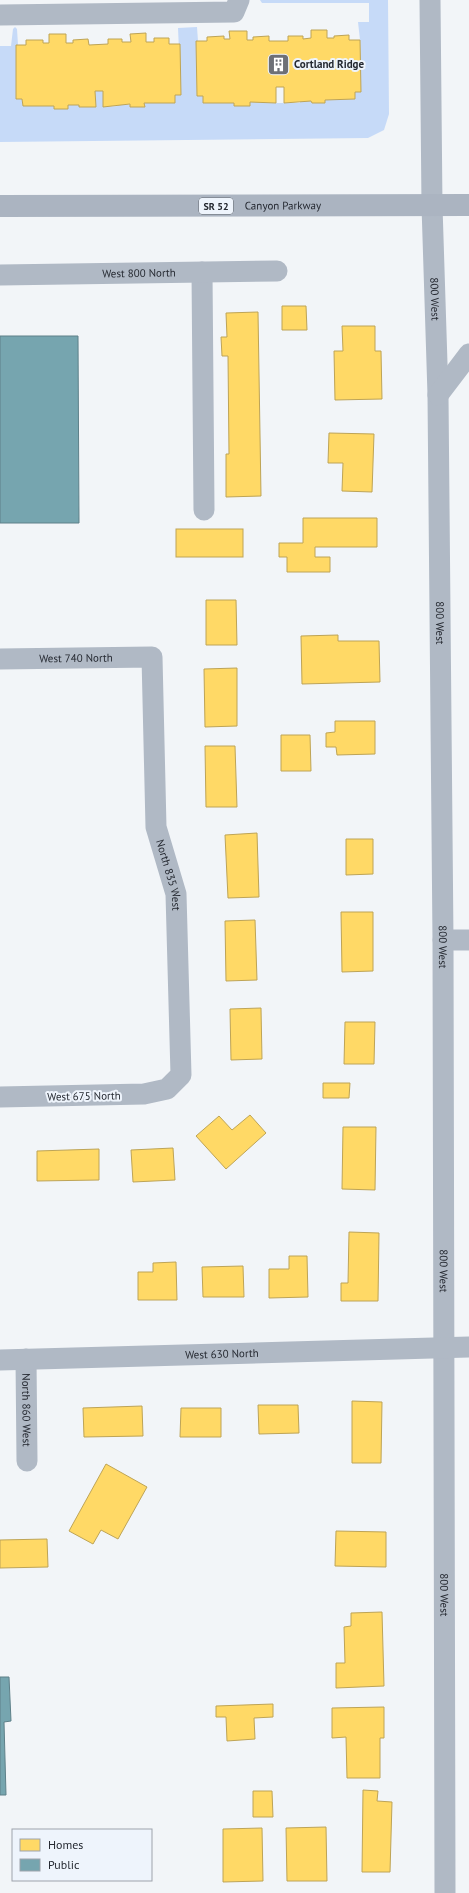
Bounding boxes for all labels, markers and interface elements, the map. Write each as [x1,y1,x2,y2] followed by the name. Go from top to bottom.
[265,51,291,77] building icon: Cortland Ridge
[294,57,364,71] place label: Cortland Ridge
[199,198,233,214] road number: SR 52
[245,198,322,212] street label: Canyon Parkway
[102,265,176,281] street label: West 800 North
[427,277,443,321] street label: 800 West
[433,601,447,645] street label: 800 West
[39,651,113,665] street label: West 740 North
[153,838,184,911] street label: North 835 West
[436,925,450,969] street label: 800 West
[47,1088,121,1104] street label: West 675 North
[437,1249,451,1293] street label: 800 West
[185,1346,259,1362] street label: West 630 North
[19,1373,34,1447] street label: North 860 West
[437,1573,451,1617] street label: 800 West
[12,1829,152,1881] legend
[48,1837,83,1852] text: Homes
[48,1857,80,1872] text: Public

